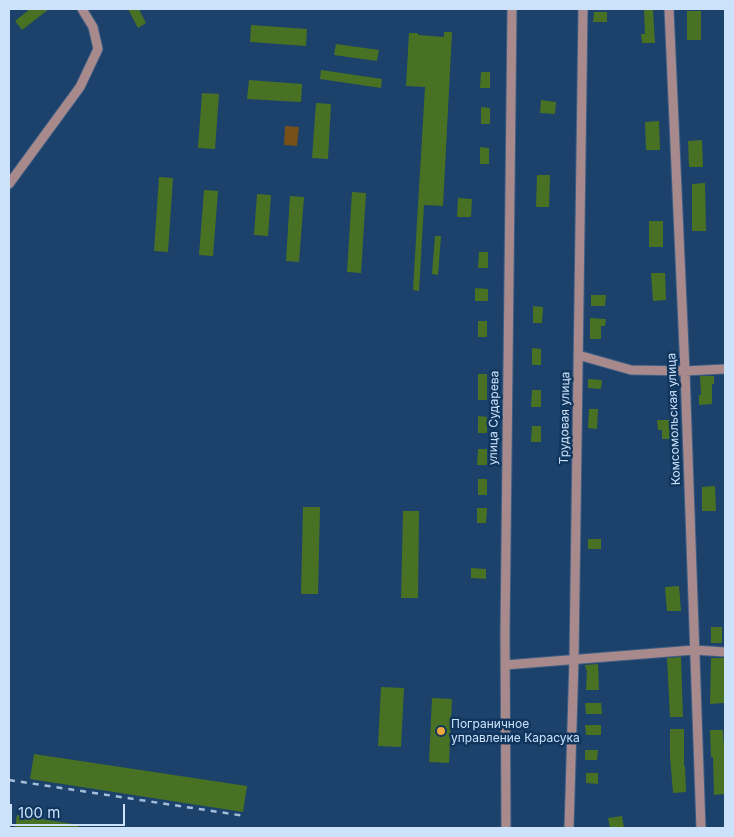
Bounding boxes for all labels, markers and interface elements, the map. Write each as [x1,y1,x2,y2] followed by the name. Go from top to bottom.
[664,353,684,485] street label: Комсомольская улица
[486,371,502,465] street label: улица Сударева
[557,372,573,464] street label: Трудовая улица
[451,717,580,745] place label: Пограничное управление Карасука
[435,725,447,737] marker: Пограничное управление Карасука
[12,794,128,826] scale bar
[18,803,60,822] text: 100 m

